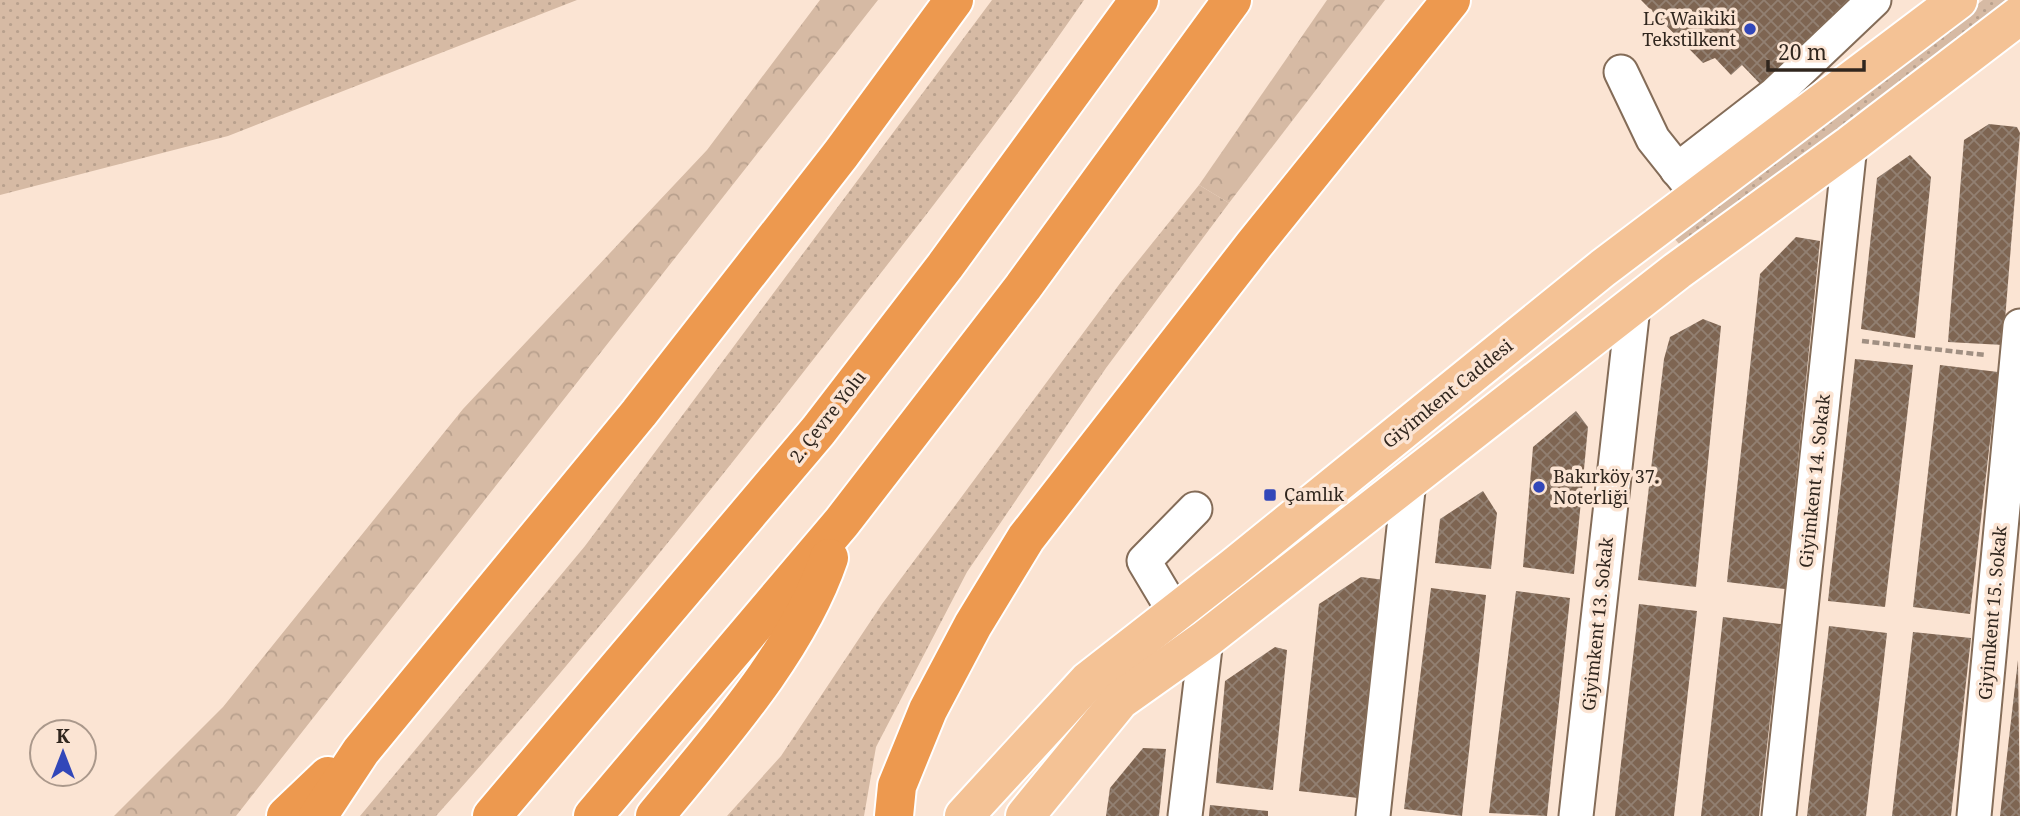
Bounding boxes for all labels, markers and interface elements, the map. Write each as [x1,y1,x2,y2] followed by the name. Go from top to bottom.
[1642,6,1736,51] place label: LC Waikiki Tekstilkent
[1742,21,1758,37] marker: LC Waikiki Tekstilkent
[1768,28,1864,72] scale bar
[1778,38,1827,66] text: 20 m
[1377,333,1518,453] street label: Giyimkent Caddesi
[784,365,871,467] street label: 2. Çevre Yolu
[1793,392,1835,569] street label: Giyimkent 14. Sokak
[1553,464,1659,509] place label: Bakırköy 37. Noterliği
[1531,479,1547,495] marker: Bakırköy 37. Noterliği
[1284,482,1345,506] place label: Çamlık
[1262,487,1278,503] marker: Çamlık
[1972,524,2012,701] street label: Giyimkent 15. Sokak
[1576,535,1618,712] street label: Giyimkent 13. Sokak
[28,718,98,788] north arrow
[56,723,70,749] text: K

